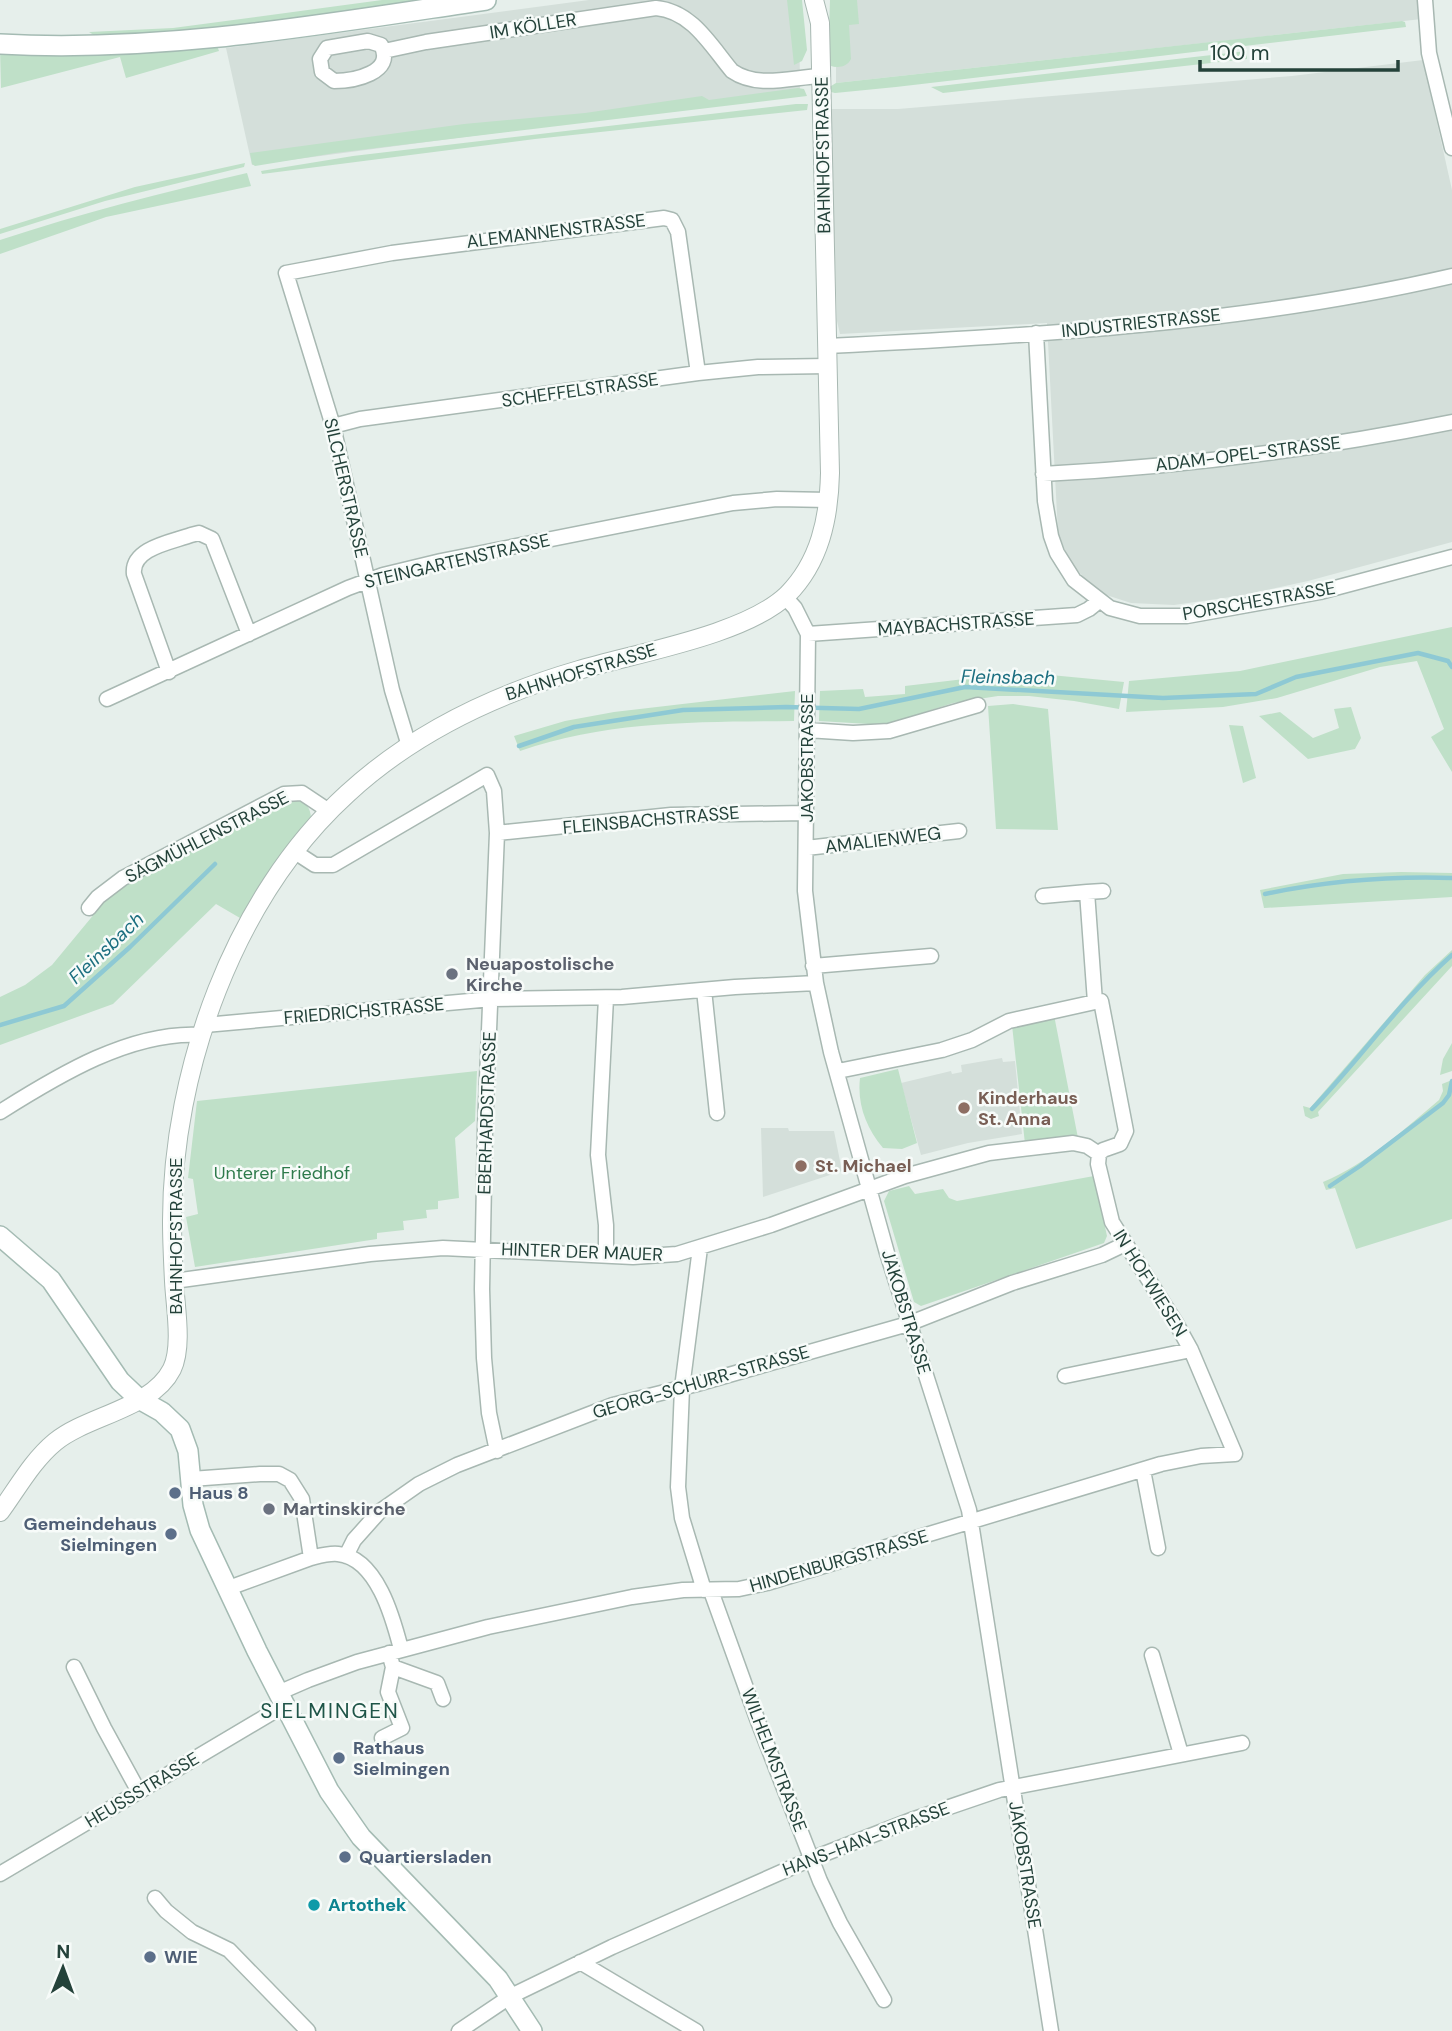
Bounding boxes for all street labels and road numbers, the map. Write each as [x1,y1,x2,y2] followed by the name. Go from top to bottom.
[488,7,578,45] street label: IM KÖLLER
[810,76,836,234] street label: BAHNHOFSTRASSE
[465,208,647,254] street label: ALEMANNENSTRASSE
[1060,303,1222,343] street label: INDUSTRIESTRASSE
[500,367,660,413] street label: SCHEFFELSTRASSE
[318,416,374,560] street label: SILCHERSTRASSE
[1154,431,1342,477] street label: ADAM-OPEL-STRASSE
[362,528,552,594] street label: STEINGARTENSTRASSE
[1181,576,1337,626] street label: PORSCHESTRASSE
[877,607,1035,641] street label: MAYBACHSTRASSE
[502,638,660,706] street label: BAHNHOFSTRASSE
[795,694,819,822] street label: JAKOBSTRASSE
[121,785,293,889] street label: SÄGMÜHLENSTRASSE
[562,800,740,840] street label: FLEINSBACHSTRASSE
[824,821,942,859] street label: AMALIENWEG
[283,992,445,1030] street label: FRIEDRICHSTRASSE
[472,1031,502,1195] street label: EBERHARDSTRASSE
[164,1157,188,1315] street label: BAHNHOFSTRASSE
[1107,1225,1193,1341] street label: IN HOFWIESEN
[501,1237,663,1267] street label: HINTER DER MAUER
[876,1247,936,1377] street label: JAKOBSTRASSE
[590,1340,812,1424] street label: GEORG-SCHURR-STRASSE
[747,1524,931,1598] street label: HINDENBURGSTRASSE
[736,1685,812,1835] street label: WILHELMSTRASSE
[81,1746,203,1834] street label: HEUSSSTRASSE
[779,1796,953,1882] street label: HANS-HAN-STRASSE
[1003,1799,1047,1931] street label: JAKOBSTRASSE

